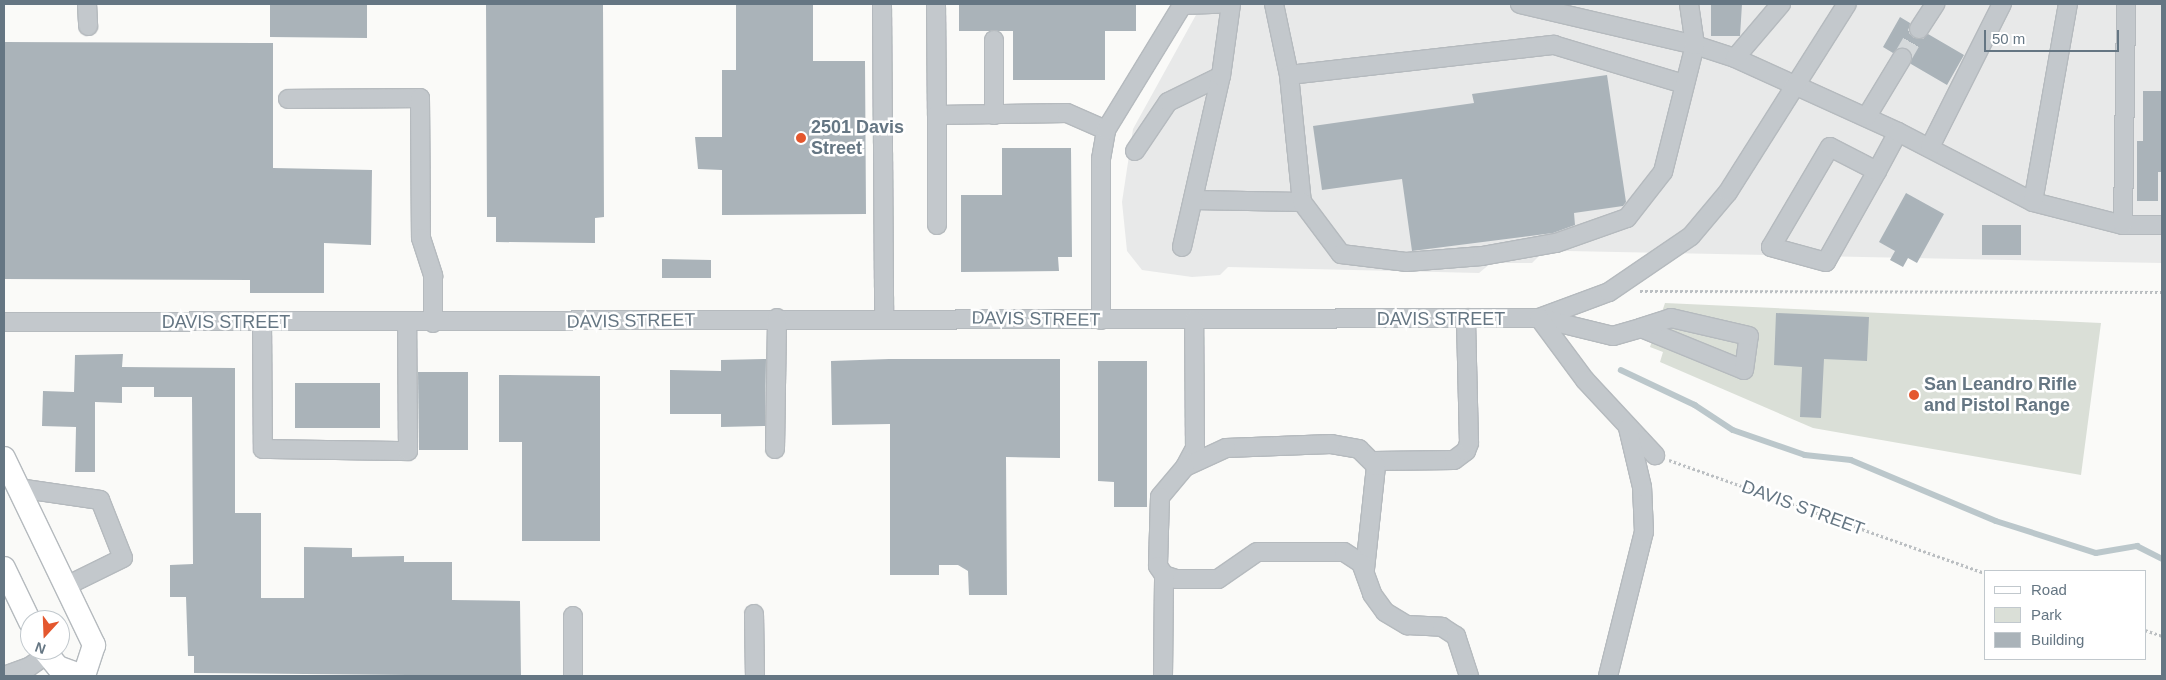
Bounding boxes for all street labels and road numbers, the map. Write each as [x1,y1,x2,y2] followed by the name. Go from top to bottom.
[971,307,1101,331] street label: DAVIS STREET
[1377,308,1505,330] street label: DAVIS STREET
[566,309,696,333] street label: DAVIS STREET
[162,311,290,333] street label: DAVIS STREET
[1739,476,1867,540] street label: DAVIS STREET

